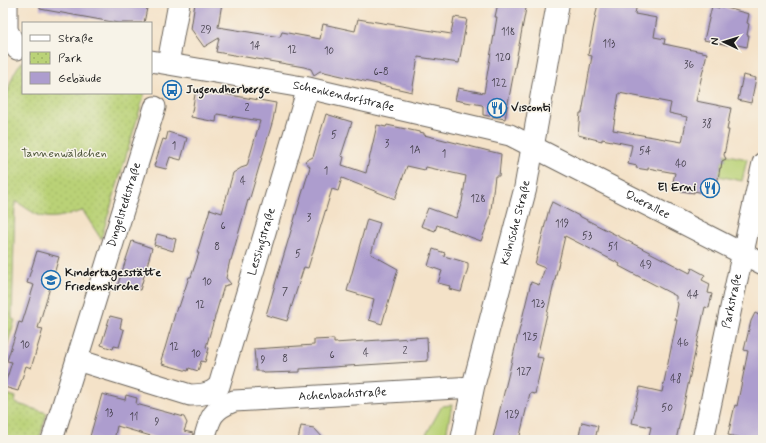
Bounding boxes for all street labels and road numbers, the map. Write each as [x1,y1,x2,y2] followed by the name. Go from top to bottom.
[292,78,396,116] street label: Schenkendorfstraße
[104,160,145,250] street label: Dingelstedtstraße
[497,179,535,267] street label: Kölnische Straße
[622,187,673,223] street label: Querallee
[244,206,280,278] street label: Lessingstraße
[719,272,746,330] street label: Parkstraße
[298,384,387,405] street label: Achenbachstraße

